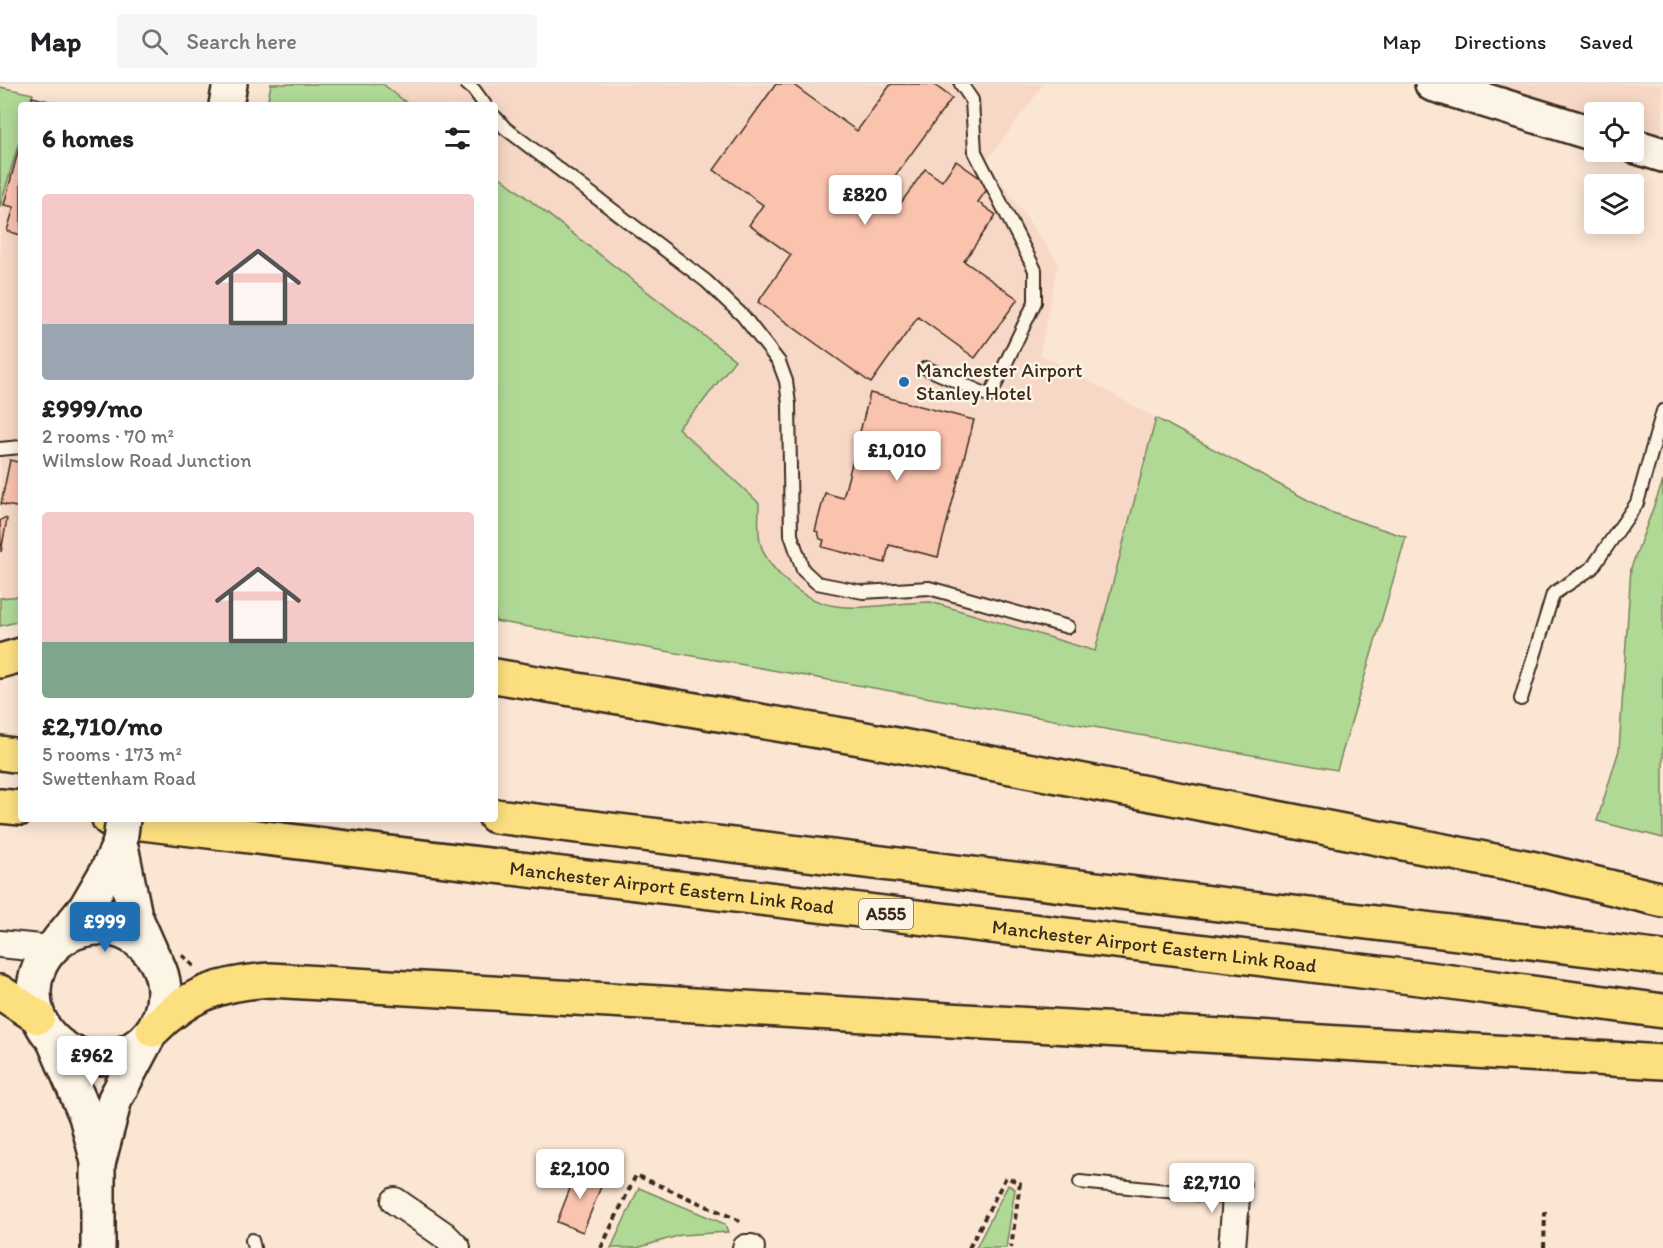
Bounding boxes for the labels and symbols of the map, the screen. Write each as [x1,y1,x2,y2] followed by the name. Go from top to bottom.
[829,175,901,226] pin: £820
[916,358,1082,405] place label: Manchester Airport Stanley Hotel
[897,375,911,389] marker: Manchester Airport Stanley Hotel
[848,431,946,482] pin: £1,010
[508,856,836,919] street label: Manchester Airport Eastern Link Road
[859,899,913,929] road number: A555
[69,902,141,953] pin: £999
[991,914,1318,977] street label: Manchester Airport Eastern Link Road
[56,1036,128,1087] pin: £962
[531,1149,629,1200] pin: £2,100
[1163,1163,1261,1214] pin: £2,710

